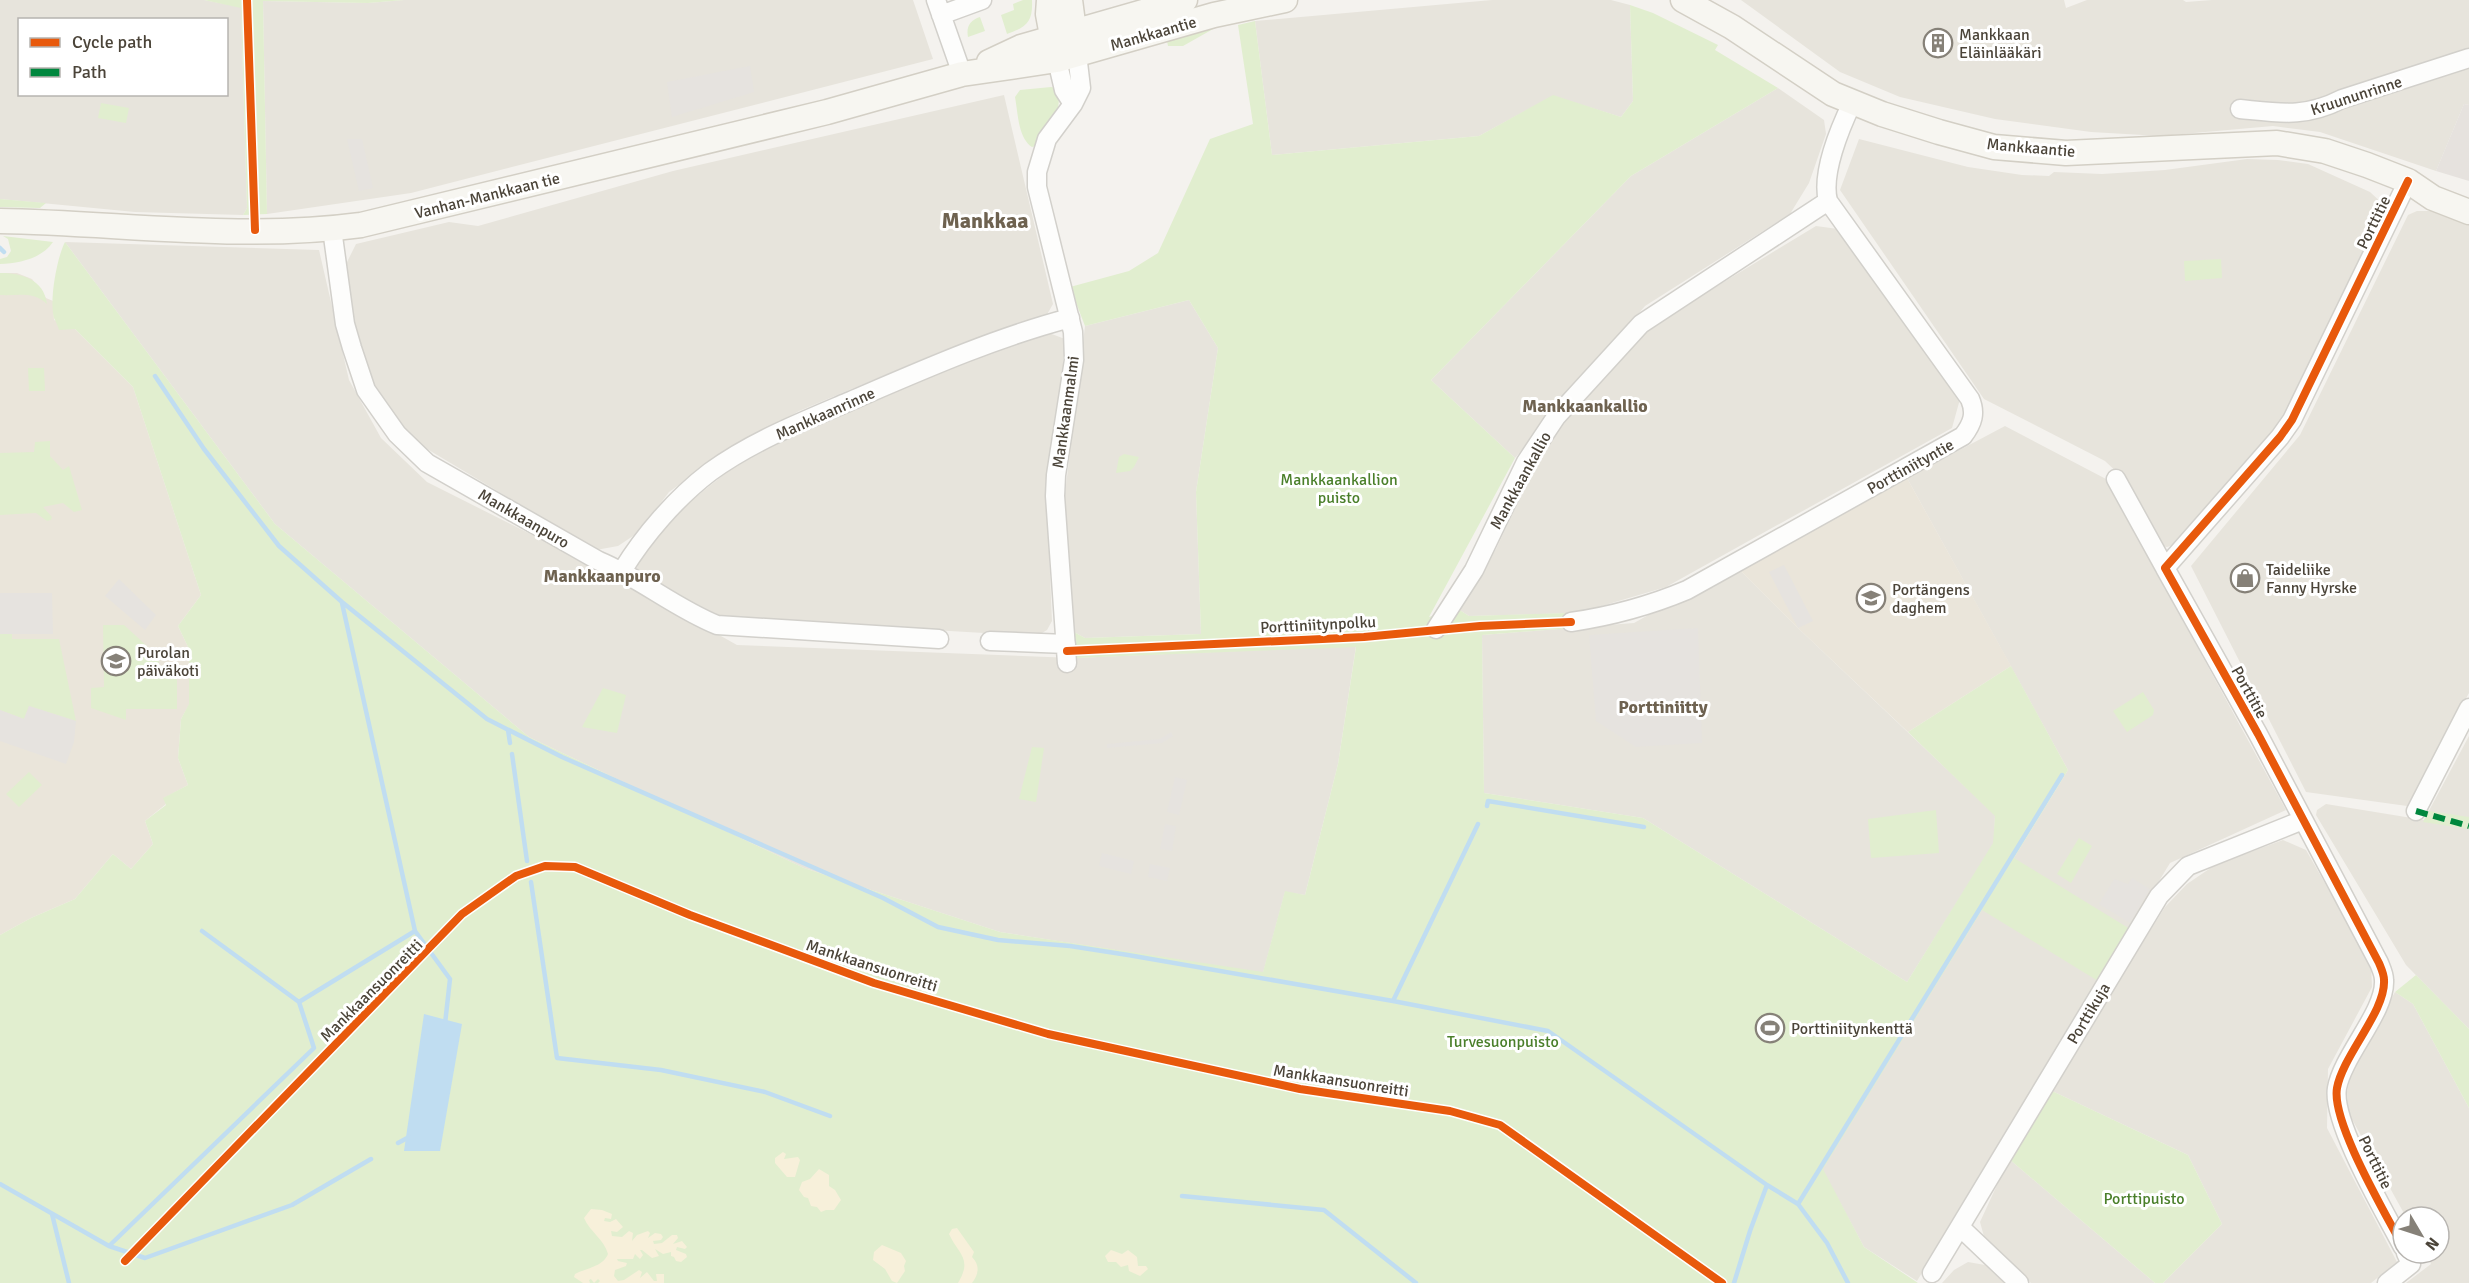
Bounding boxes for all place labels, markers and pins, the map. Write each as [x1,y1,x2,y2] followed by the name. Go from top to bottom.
[1959,25,2042,63] place label: Mankkaan Eläinlääkäri
[1922,27,1954,59] building icon: Mankkaan Eläinlääkäri
[2266,560,2357,598] place label: Taideliike Fanny Hyrske
[2229,562,2261,594] shop icon: Taideliike Fanny Hyrske
[1892,580,1970,618] place label: Portängens daghem
[1855,582,1887,614] school or university icon: Portängens daghem
[137,643,199,681] place label: Purolan päiväkoti
[100,645,132,677] school or university icon: Purolan päiväkoti
[1754,1012,1786,1044] sports icon: Porttiniitynkenttä
[1791,1019,1913,1039] place label: Porttiniitynkenttä

